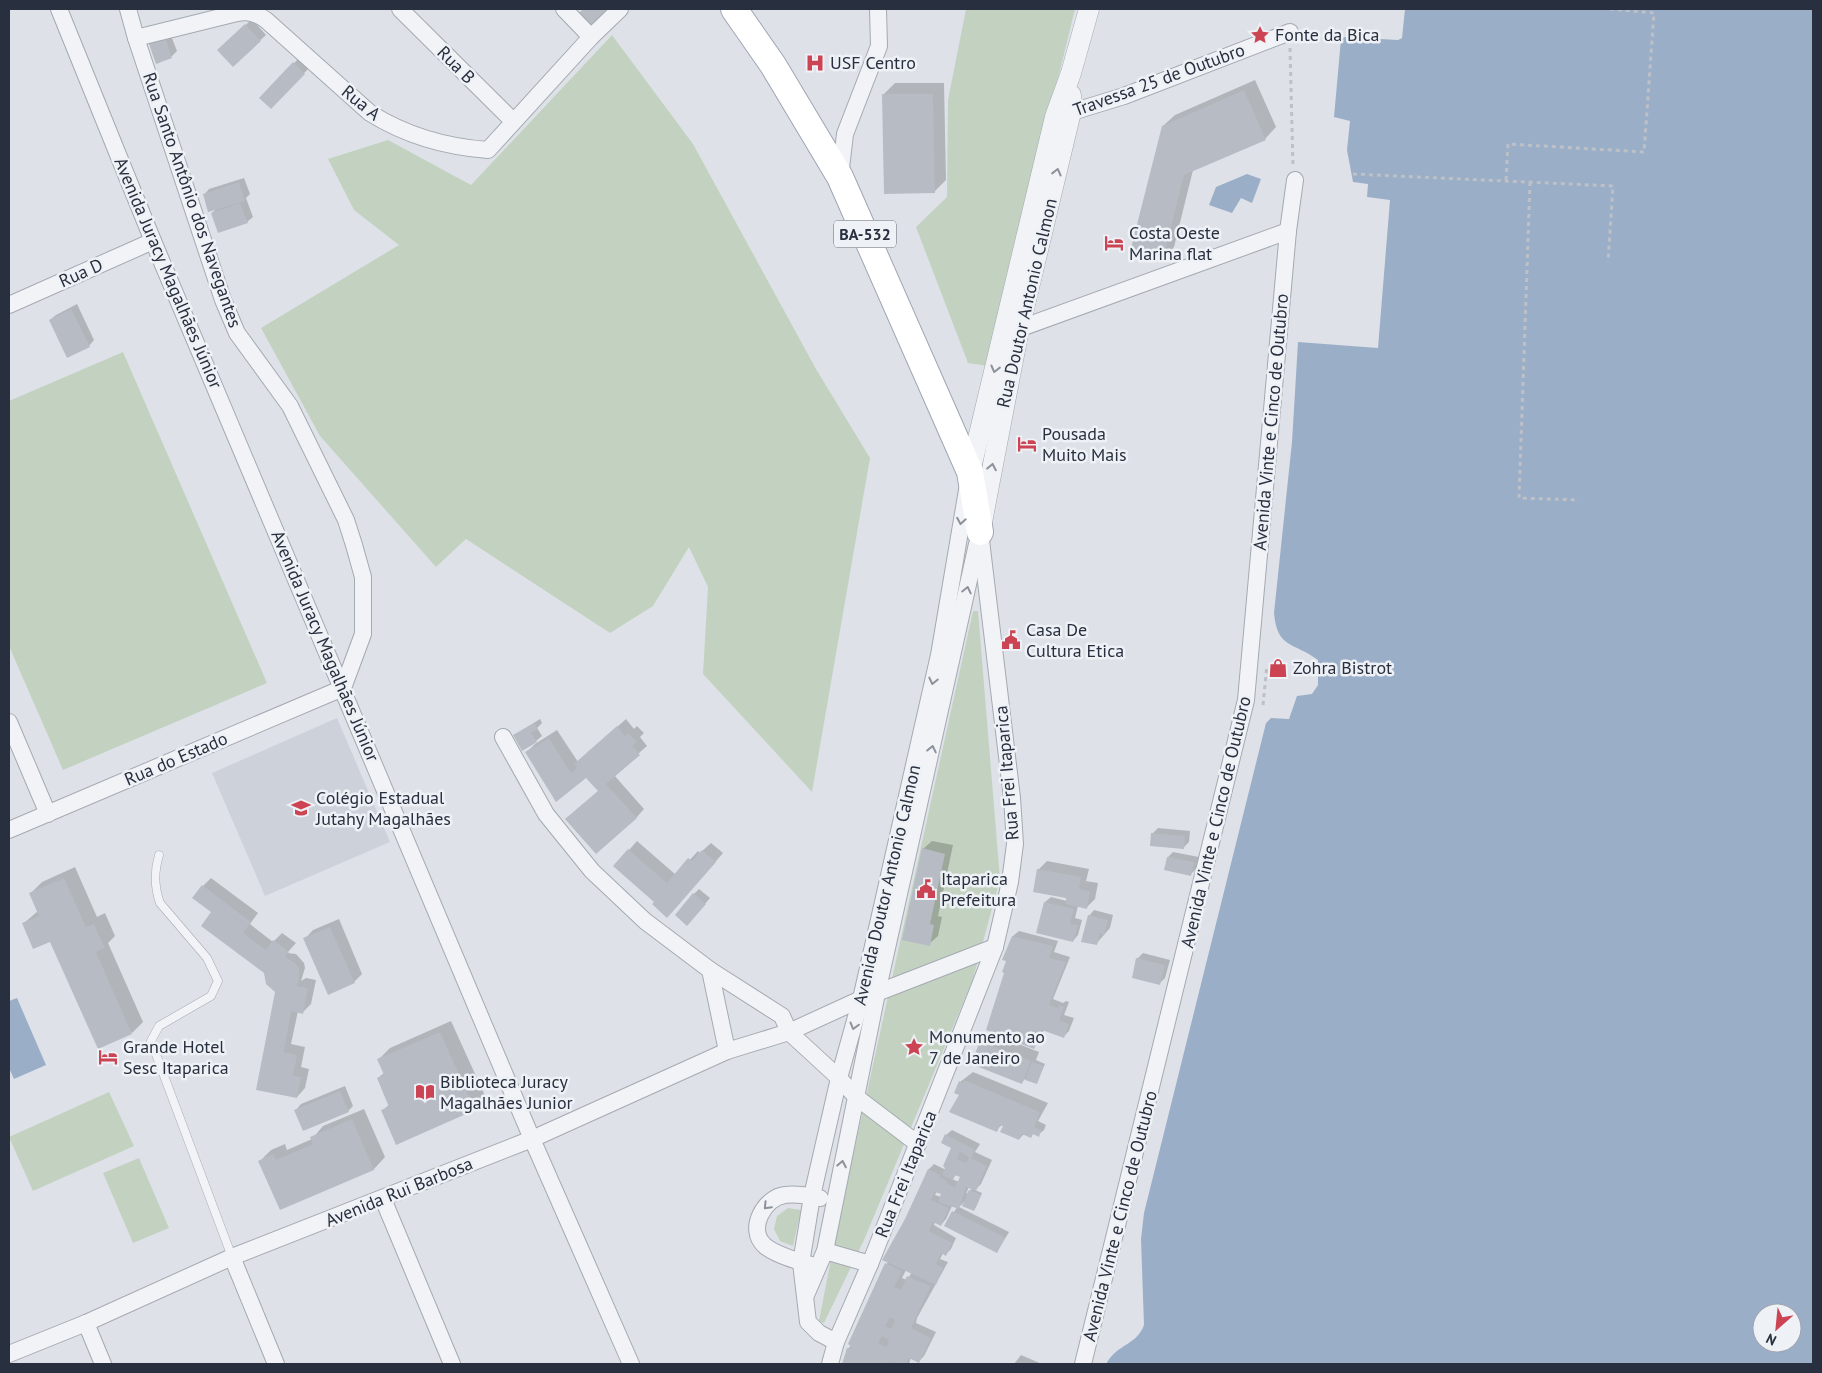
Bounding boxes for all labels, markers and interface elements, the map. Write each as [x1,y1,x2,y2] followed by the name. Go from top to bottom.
[1275,23,1379,46] place label: Fonte da Bica
[1249,24,1271,46] place icon: Fonte da Bica
[1070,38,1248,121] street label: Travessa 25 de Outubro
[432,41,480,89] street label: Rua B
[830,51,916,74] place label: USF Centro
[804,52,826,74] hospital icon: USF Centro
[138,69,247,330] street label: Rua Santo Antônio dos Navegantes
[337,80,386,126] street label: Rua A
[109,154,228,392] street label: Avenida Juracy Magalhães Júnior
[1051,167,1062,176] one-way arrow
[991,196,1062,410] street label: Rua Doutor Antonio Calmon
[834,220,896,248] road number: BA-532
[1129,221,1220,265] place label: Costa Oeste Marina flat
[1103,232,1125,254] hotel icon: Costa Oeste Marina flat
[55,253,106,292] street label: Rua D
[1248,293,1293,551] street label: Avenida Vinte e Cinco de Outubro
[990,364,1001,373] one-way arrow
[1042,422,1127,466] place label: Pousada Muito Mais
[1016,433,1038,455] hotel icon: Pousada Muito Mais
[987,463,997,471] one-way arrow
[957,516,967,525] one-way arrow
[266,527,385,765] street label: Avenida Juracy Magalhães Júnior
[961,586,972,595] one-way arrow
[1026,618,1124,662] place label: Casa De Cultura Etica
[1000,629,1022,651] public building icon: Casa De Cultura Etica
[1293,656,1392,679] place label: Zohra Bistrot
[1267,657,1289,679] shop icon: Zohra Bistrot
[928,676,939,685] one-way arrow
[1175,694,1256,950] street label: Avenida Vinte e Cinco de Outubro
[989,705,1024,841] street label: Rua Frei Itaparica
[121,727,231,791] street label: Rua do Estado
[927,745,937,754] one-way arrow
[848,762,925,1007] street label: Avenida Doutor Antonio Calmon
[315,786,451,830] place label: Colégio Estadual Jutahy Magalhães
[290,797,312,819] school or university icon: Colégio Estadual Jutahy Magalhães
[941,867,1016,911] place label: Itaparica Prefeitura
[915,878,937,900] public building icon: Itaparica Prefeitura
[849,1022,859,1030] one-way arrow
[929,1025,1045,1069] place label: Monumento ao 7 de Janeiro
[123,1035,229,1079] place label: Grande Hotel Sesc Itaparica
[903,1036,925,1058] place icon: Monumento ao 7 de Janeiro
[97,1046,119,1068] hotel icon: Grande Hotel Sesc Itaparica
[440,1070,573,1114] place label: Biblioteca Juracy Magalhães Junior
[414,1081,436,1103] library icon: Biblioteca Juracy Magalhães Junior
[1077,1088,1162,1344] street label: Avenida Vinte e Cinco de Outubro
[870,1107,942,1241] street label: Rua Frei Itaparica
[322,1151,476,1232] street label: Avenida Rui Barbosa
[837,1160,847,1169] one-way arrow
[764,1200,773,1209] one-way arrow
[1752,1303,1802,1353] north arrow
[1763,1329,1779,1350] text: N

